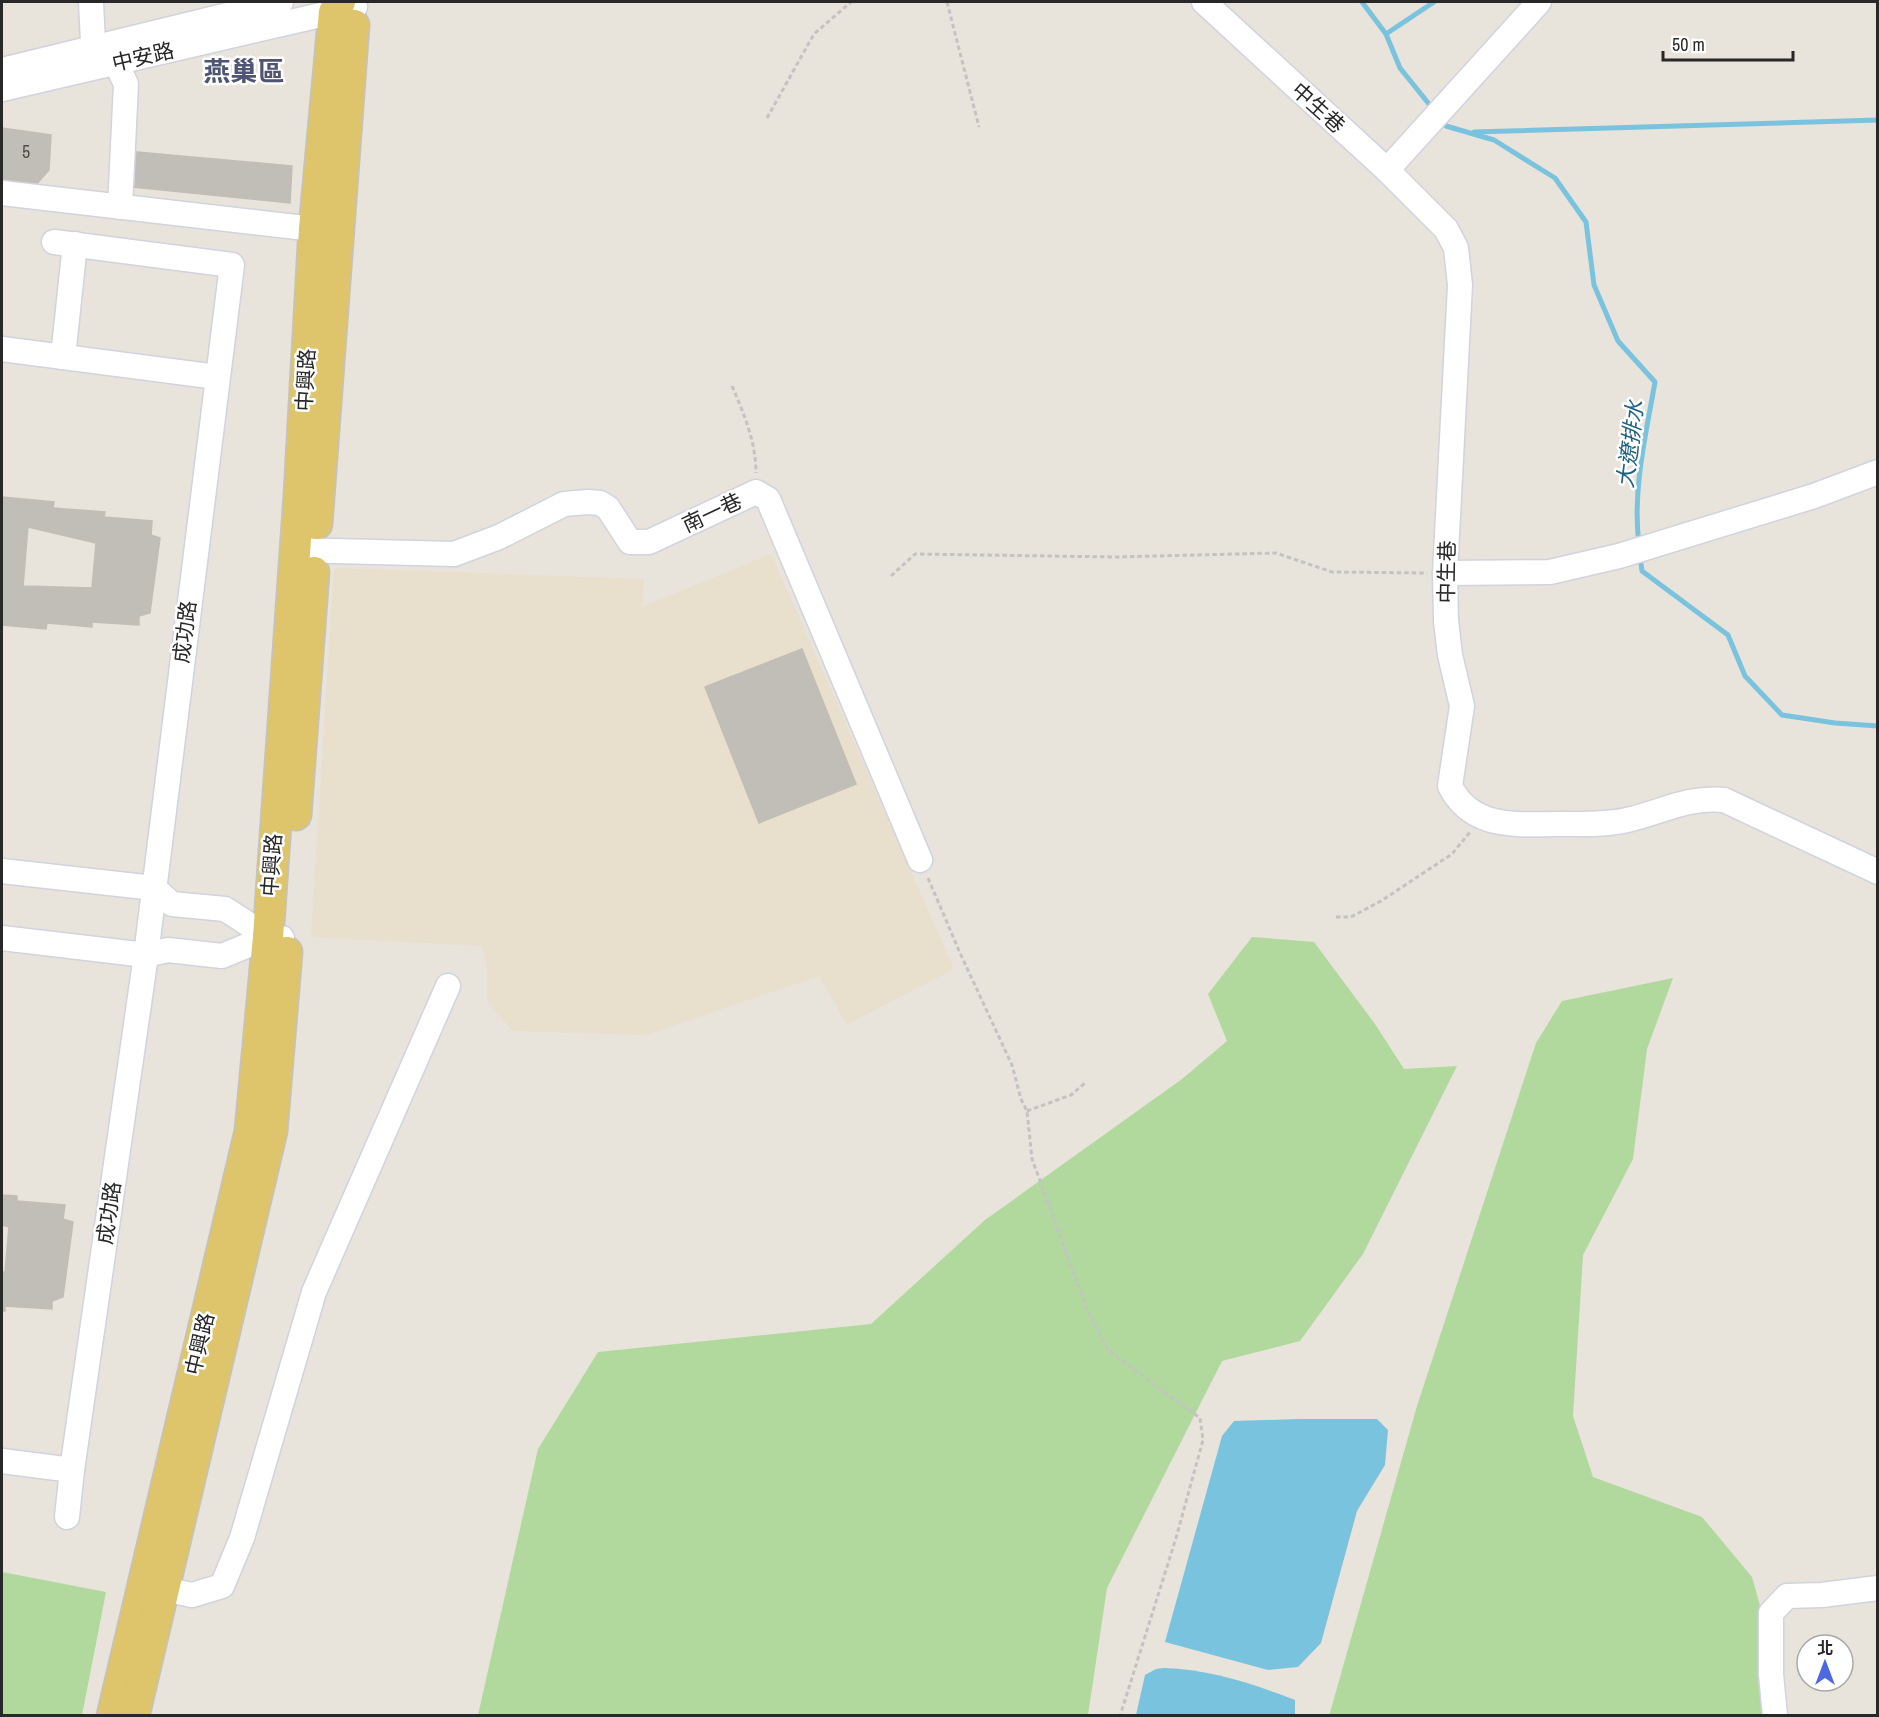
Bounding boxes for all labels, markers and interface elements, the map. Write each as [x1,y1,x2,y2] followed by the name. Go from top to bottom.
[1663,24,1794,62] scale bar
[1672,32,1705,57] text: 50 m
[109,35,177,78] street label: 中安路
[204,53,285,89] district label: 燕巢區
[1285,76,1351,139] street label: 中生巷
[22,139,30,164] house number: 5
[289,348,322,412] street label: 中興路
[1610,398,1650,490] water label: 大遼排水
[677,486,746,539] street label: 南一巷
[1431,540,1462,604] street label: 中生巷
[166,599,203,665] street label: 成功路
[255,833,288,897] street label: 中興路
[90,1180,127,1246] street label: 成功路
[178,1310,221,1378] street label: 中興路
[1795,1633,1855,1693] north arrow
[1817,1637,1833,1659] text: 北

